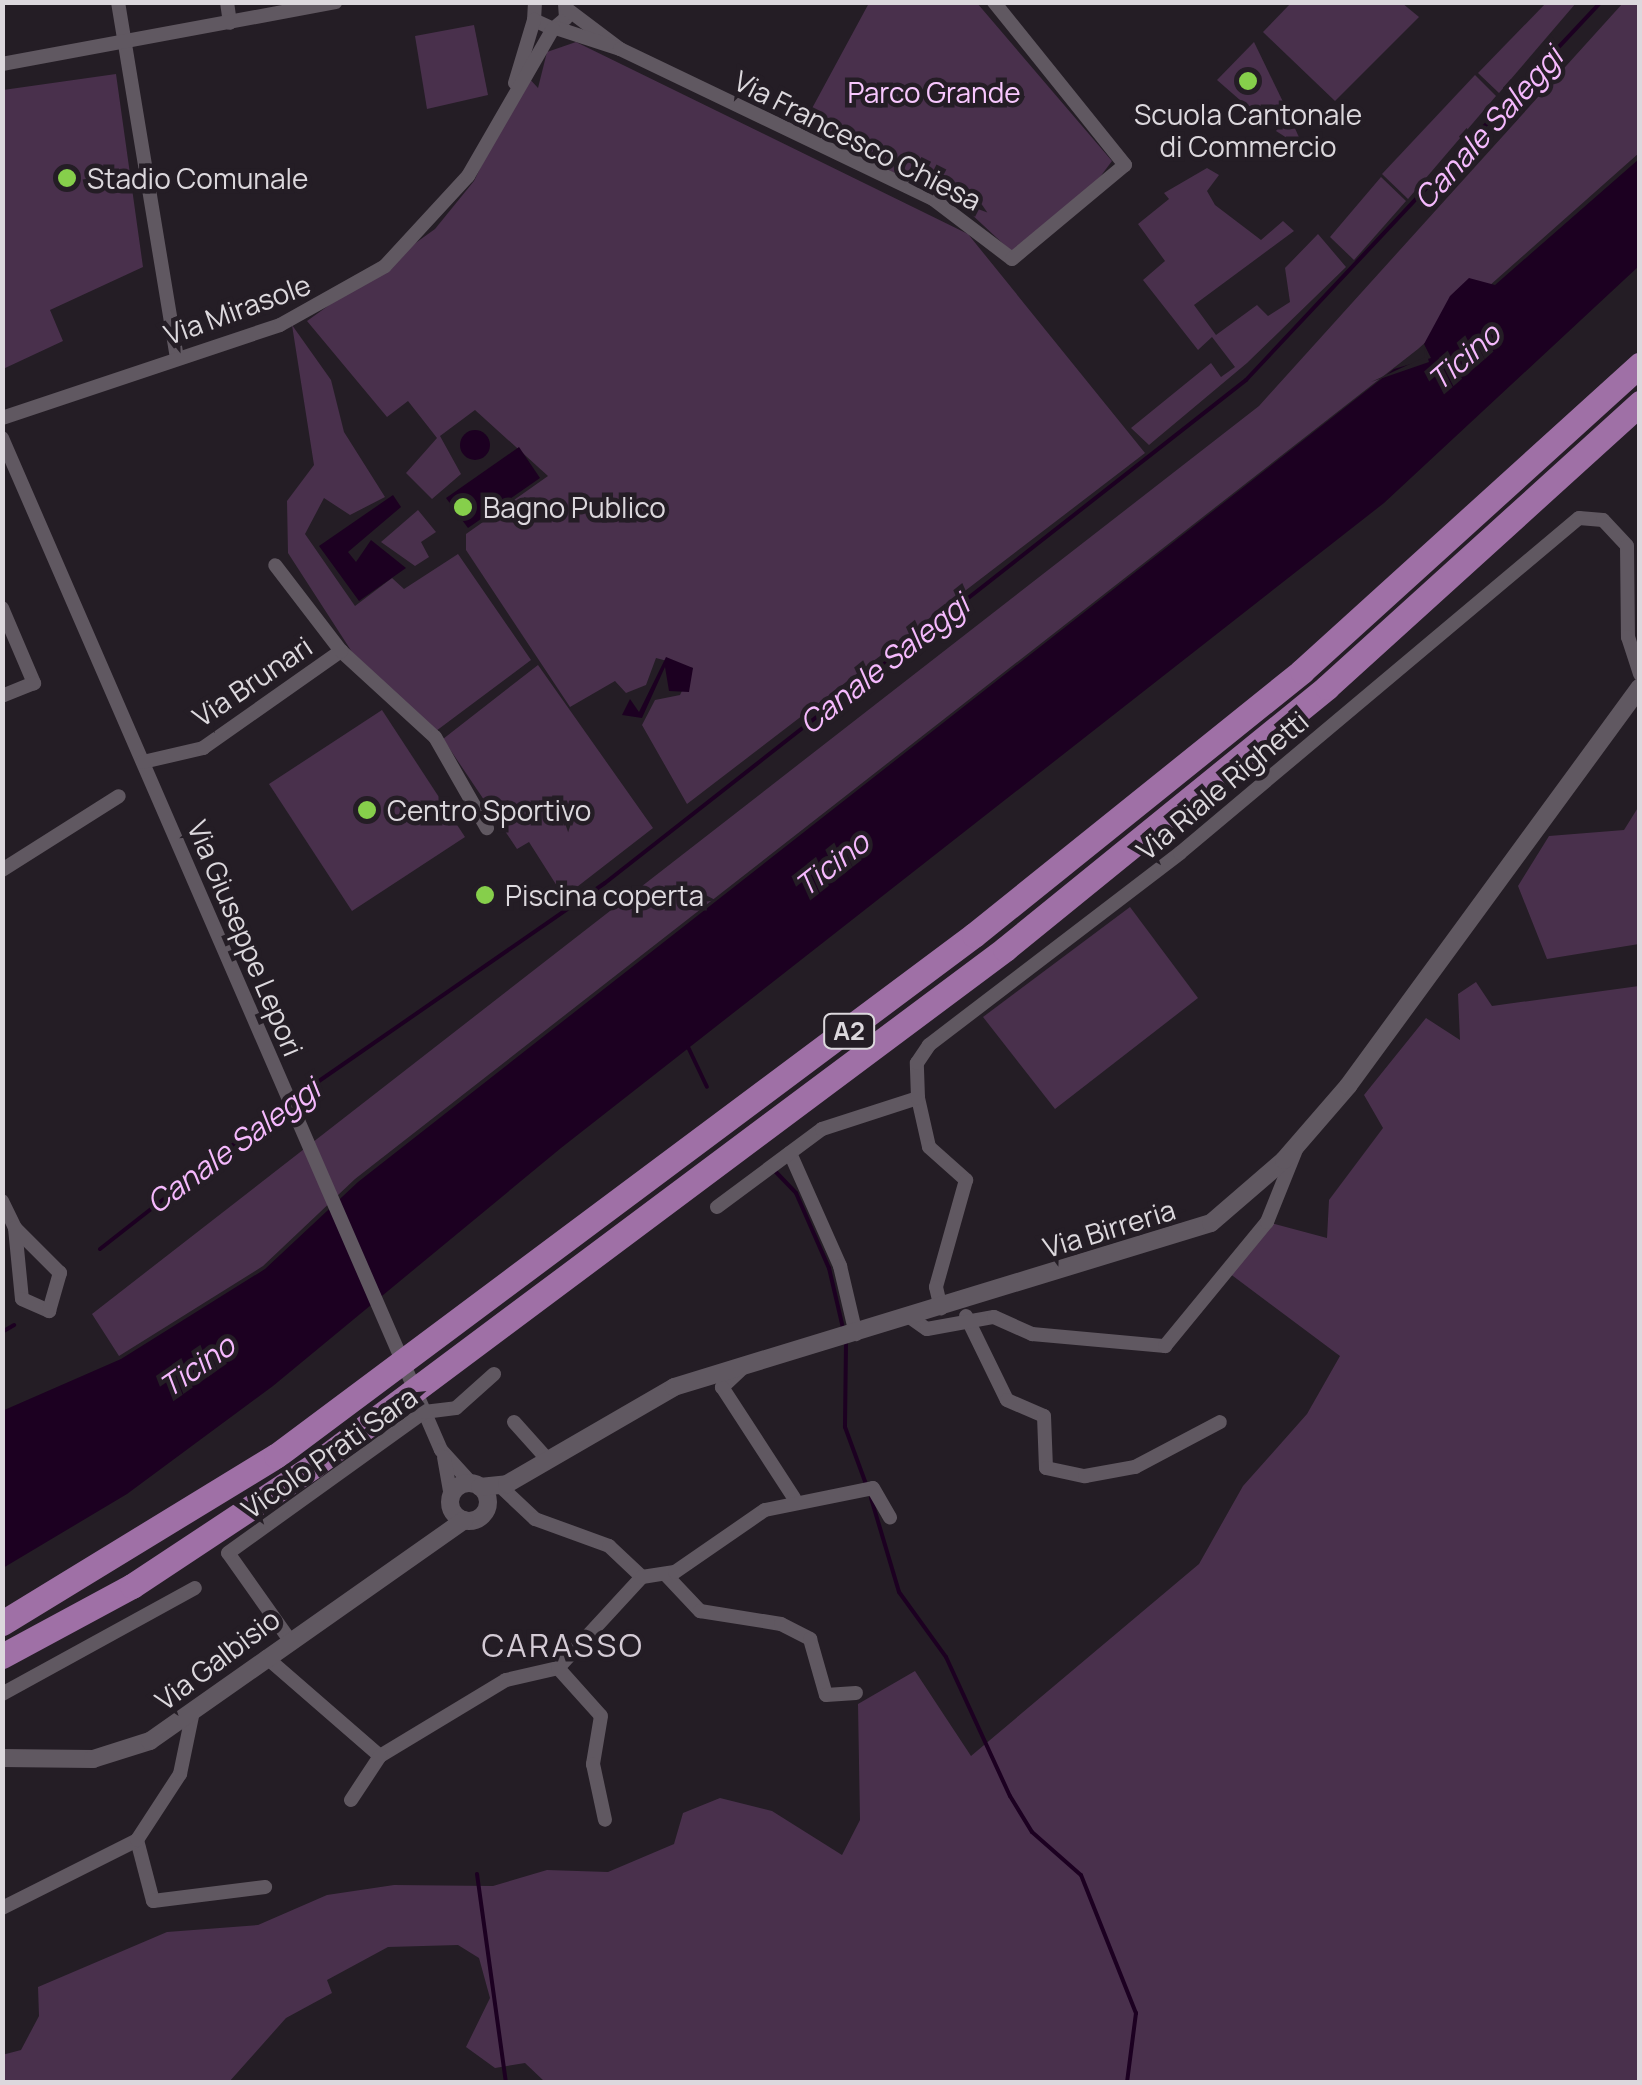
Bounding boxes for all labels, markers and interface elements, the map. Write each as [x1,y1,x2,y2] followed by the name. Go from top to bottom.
[1406,40,1570,216] water label: Canale Saleggi
[729,63,987,217] street label: Via Francesco Chiesa
[1237,70,1259,92] marker: Scuola Cantonale di Commercio
[847,75,1021,109] park label: Parco Grande
[1134,97,1362,163] place label: Scuola Cantonale di Commercio
[87,161,308,195] place label: Stadio Comunale
[56,167,78,189] marker: Stadio Comunale
[159,267,315,351] street label: Via Mirasole
[1421,316,1507,398] water label: Ticino
[483,490,666,524] place label: Bagno Publico
[452,496,474,518] marker: Bagno Publico
[792,587,976,741] water label: Canale Saleggi
[186,629,318,733] street label: Via Brunari
[1129,704,1315,866] street label: Via Riale Righetti
[387,793,591,827] place label: Centro Sportivo
[356,799,378,821] marker: Centro Sportivo
[181,815,311,1061] street label: Via Giuseppe Lepori
[788,824,876,904] water label: Ticino
[505,878,704,912] place label: Piscina coperta
[474,884,496,906] marker: Piscina coperta
[822,1011,876,1051] road number: A2
[139,1071,327,1221] water label: Canale Saleggi
[1039,1192,1179,1264] street label: Via Birreria
[152,1327,242,1405] water label: Ticino
[235,1379,423,1525] street label: Vicolo Prati Sara
[148,1601,286,1717] street label: Via Galbisio
[482,1626,644,1664] district label: CARASSO

